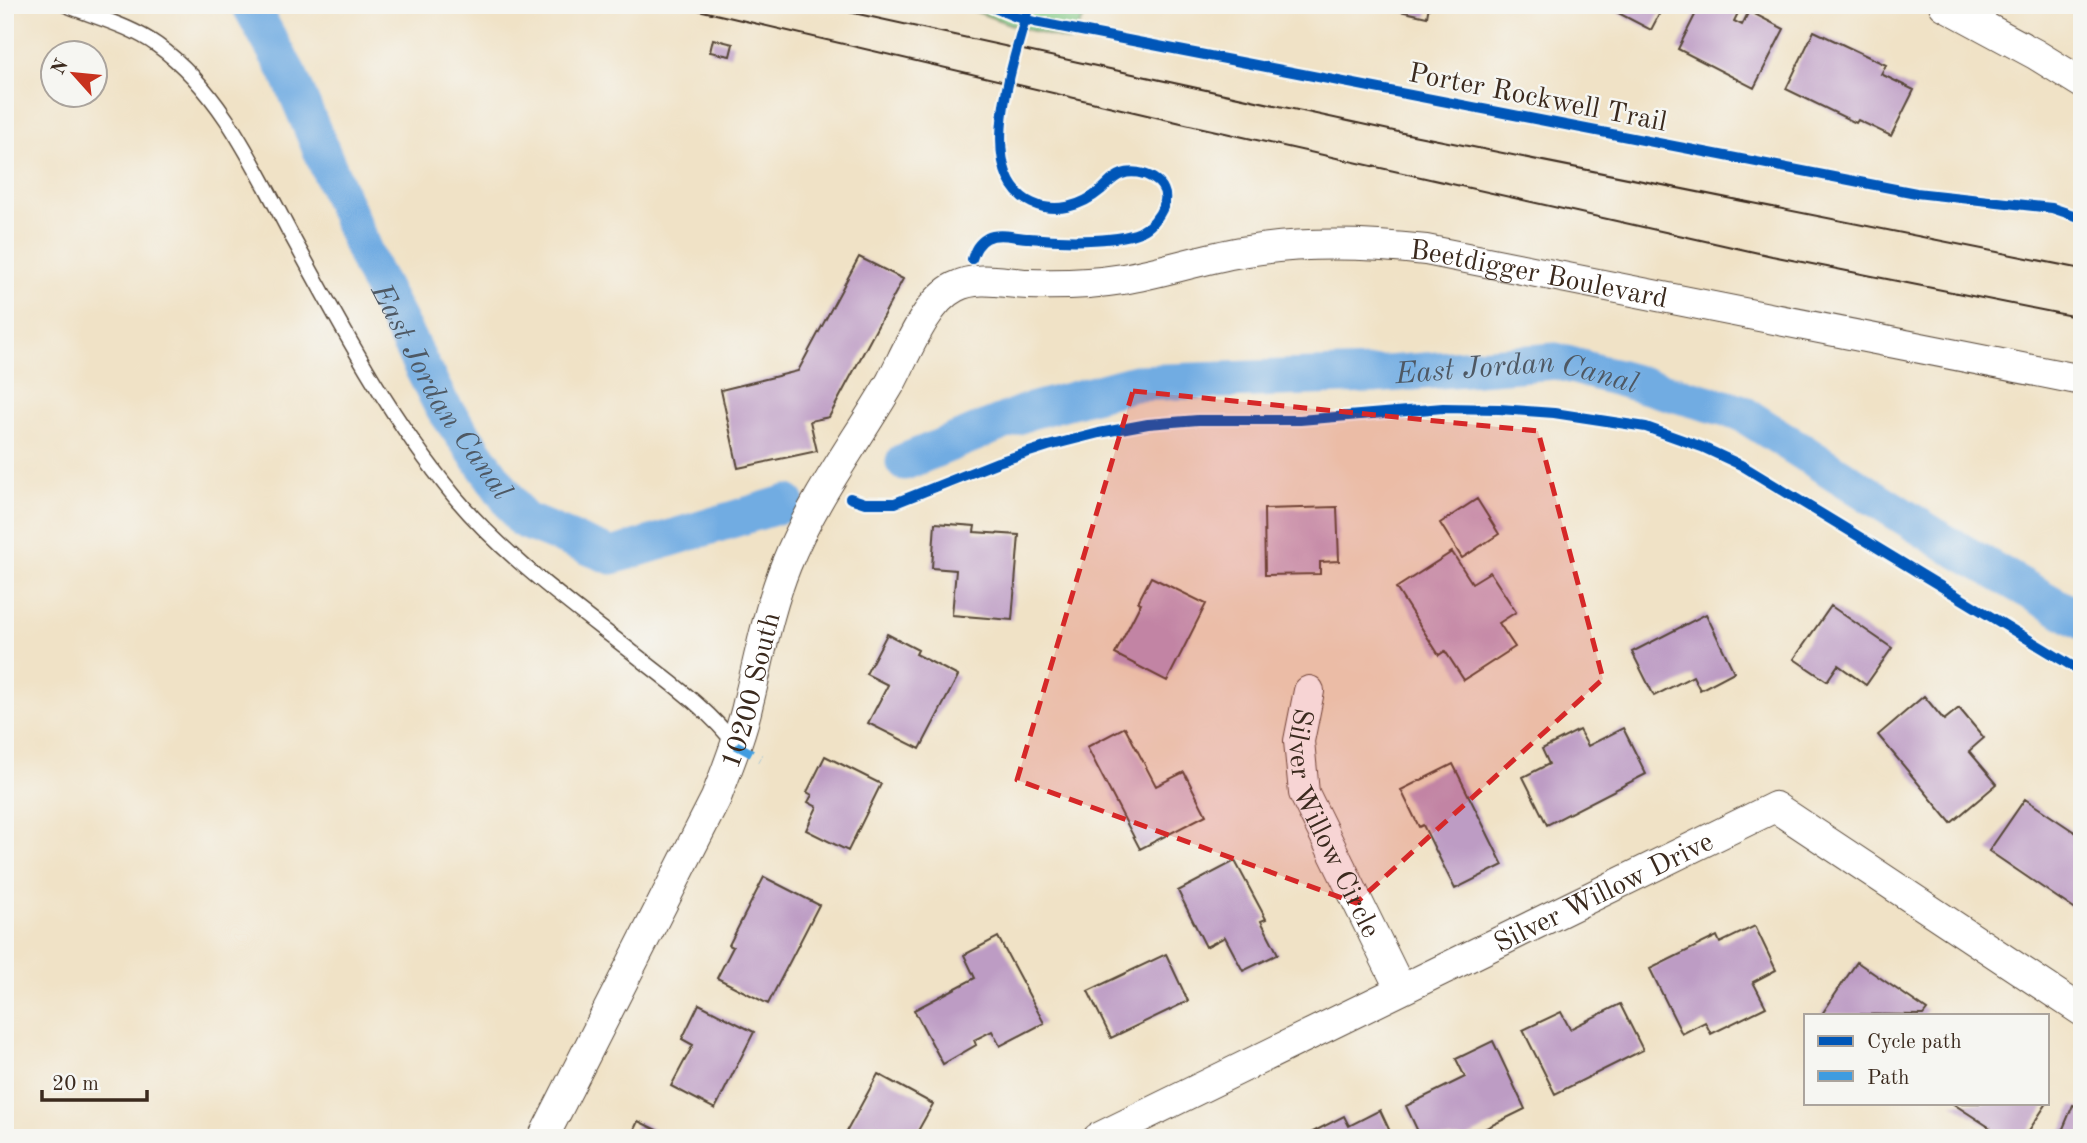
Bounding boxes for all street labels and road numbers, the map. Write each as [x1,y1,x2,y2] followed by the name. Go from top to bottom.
[1406,60,1669,138] street label: Porter Rockwell Trail
[1408,237,1670,315] street label: Beetdigger Boulevard
[718,609,787,773] street label: 10200 South
[1282,706,1384,943] street label: Silver Willow Circle
[1490,829,1718,959] street label: Silver Willow Drive

